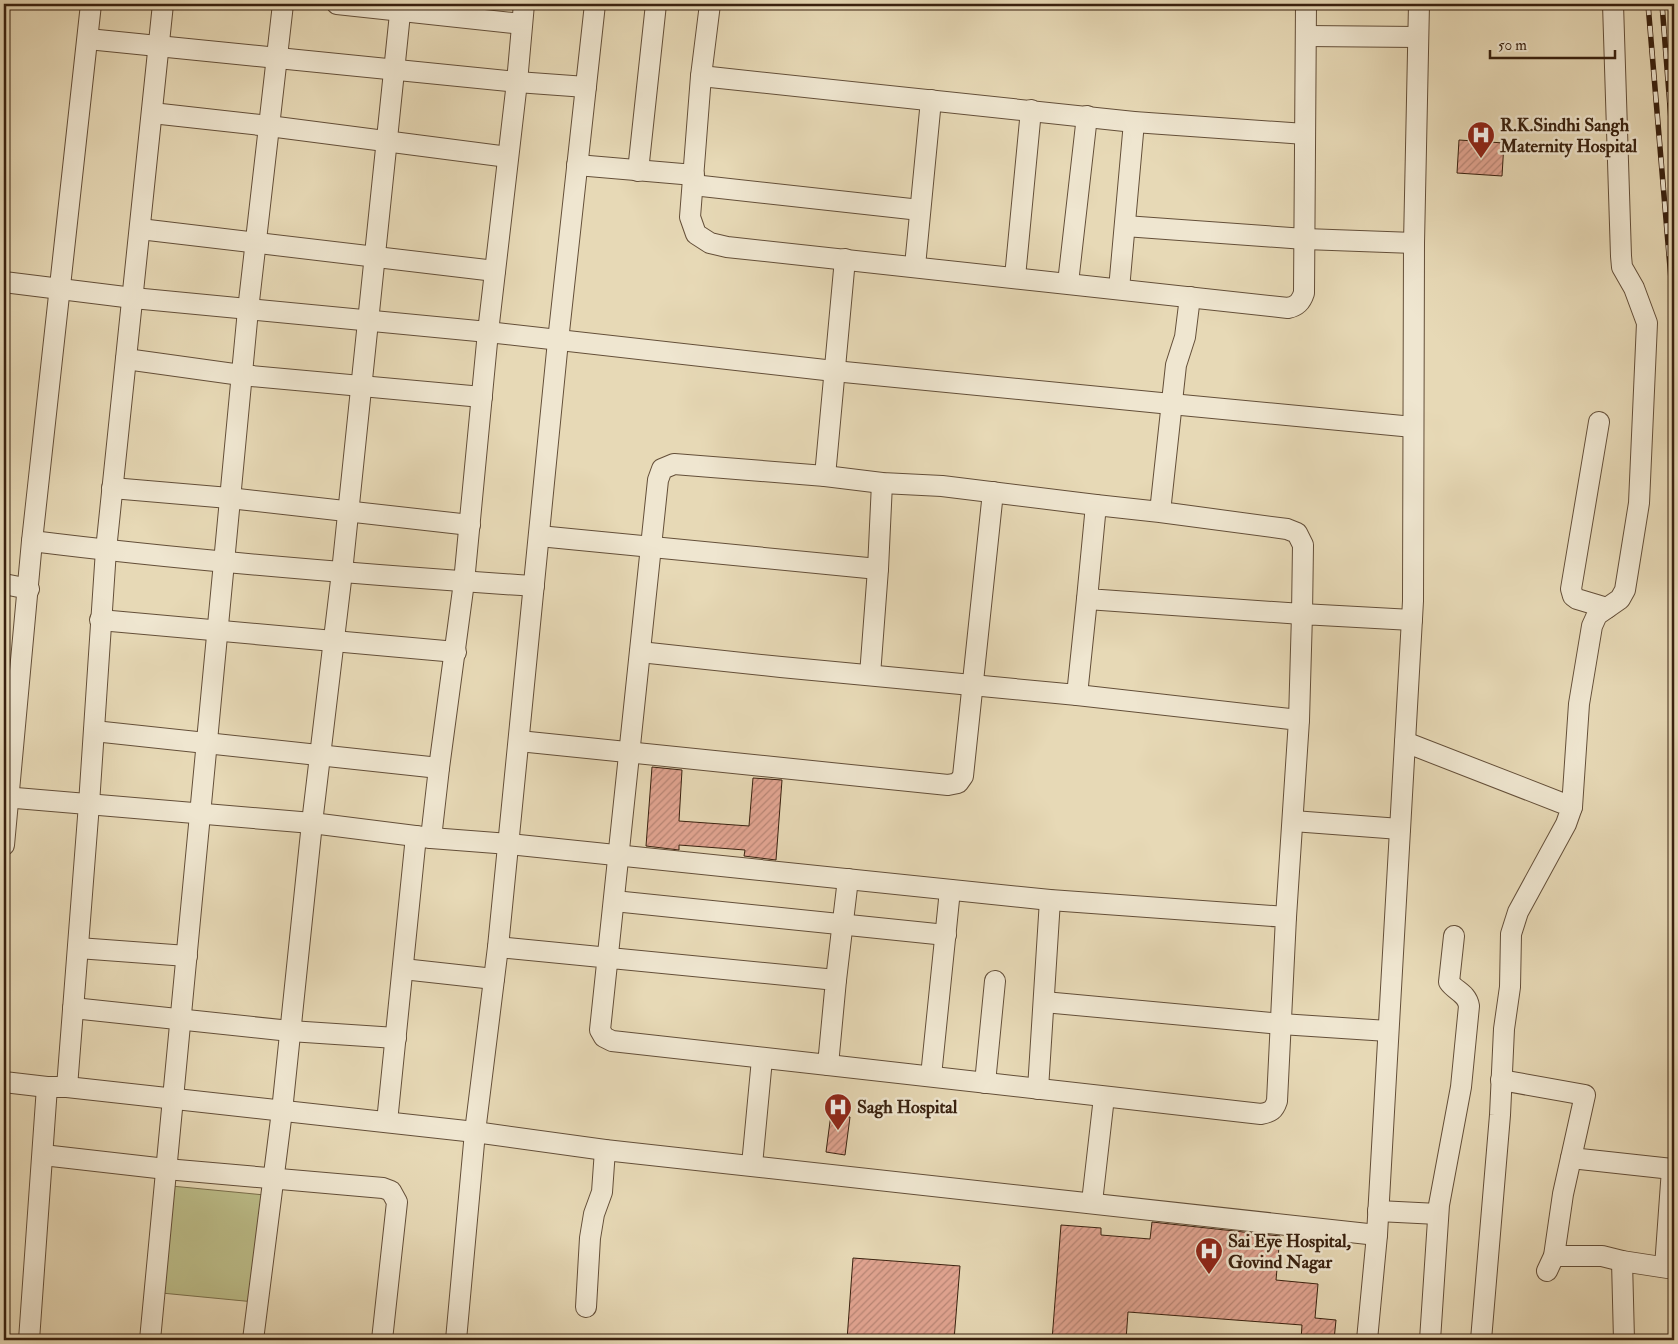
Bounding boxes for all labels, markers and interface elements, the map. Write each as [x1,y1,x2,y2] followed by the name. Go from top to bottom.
[1490,28,1616,60] scale bar
[1498,36,1527,55] text: 50 m
[1499,114,1638,158] place label: R.K.Sindhi Sangh Maternity Hospital
[1466,120,1496,159] hospital icon: R.K.Sindhi Sangh Maternity Hospital
[823,1092,853,1131] hospital icon: Sagh Hospital
[857,1096,958,1119] place label: Sagh Hospital
[1228,1230,1351,1274] place label: Sai Eye Hospital, Govind Nagar
[1194,1236,1224,1275] hospital icon: Sai Eye Hospital, Govind Nagar

